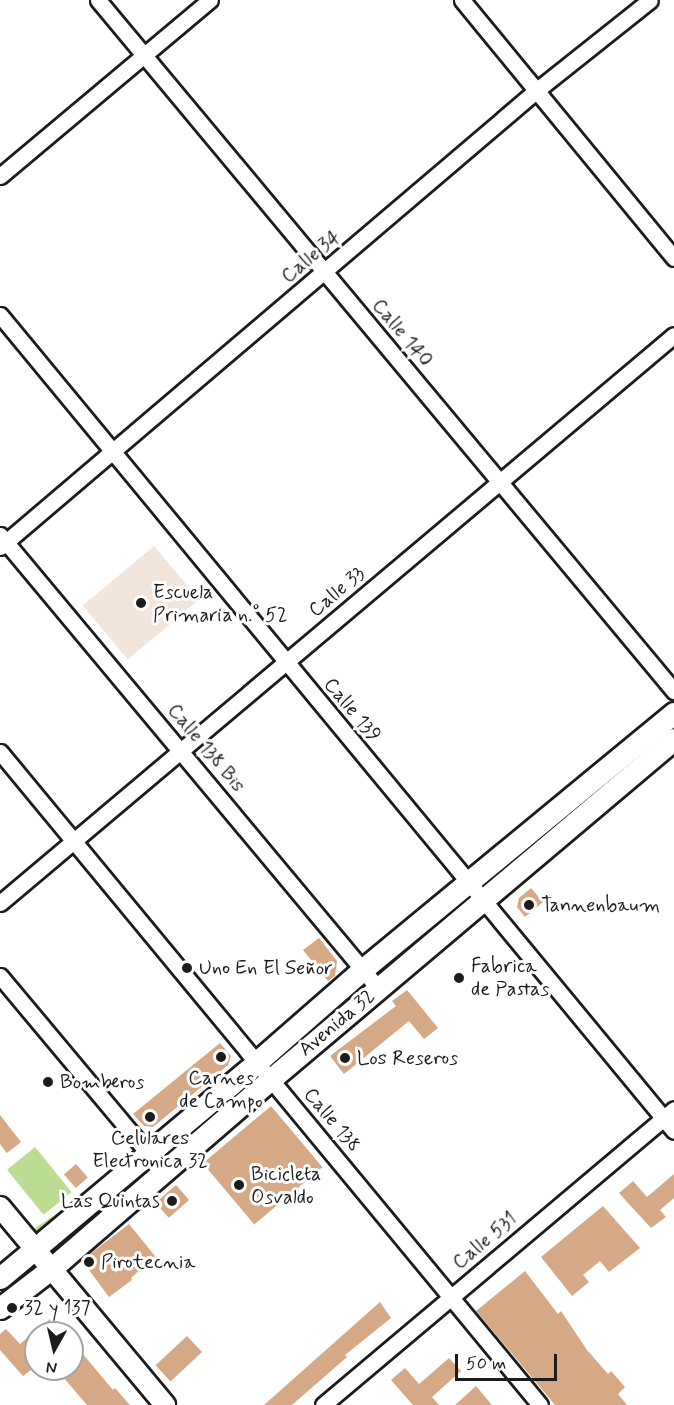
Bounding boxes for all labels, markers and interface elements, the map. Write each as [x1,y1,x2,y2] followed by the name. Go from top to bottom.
[277,225,345,289] street label: Calle 34
[367,294,437,372] street label: Calle 140
[304,562,370,622] street label: Calle 33
[153,580,288,627] place label: Escuela Primaria n.° 52
[134,596,148,610] marker: Escuela Primaria n.° 52
[318,673,386,747] street label: Calle 139
[162,699,250,797] street label: Calle 138 Bis
[541,893,660,917] place label: Tannenbaum
[522,898,536,912] marker: Tannenbaum
[471,954,550,1001] place label: Fabrica de Pastas
[199,956,333,980] place label: Uno En El Señor
[180,961,194,975] marker: Uno En El Señor
[452,971,466,985] marker: Fabrica de Pastas
[294,984,380,1062] street label: Avenida 32
[357,1046,456,1070] place label: Los Reseros
[214,1050,228,1064] marker: Carnes de Campo
[338,1051,352,1065] marker: Los Reseros
[179,1066,263,1113] place label: Carnes de Campo
[60,1070,144,1094] place label: Bomberos
[41,1075,55,1089] marker: Bomberos
[298,1083,366,1157] street label: Calle 138
[143,1110,157,1124] marker: Celulares Electronica 32
[92,1126,208,1173] place label: Celulares Electronica 32
[251,1162,321,1209] place label: Bicicleta Osvaldo
[232,1178,246,1192] marker: Bicicleta Osvaldo
[53,1189,160,1213] place label: Las Quintas
[165,1194,179,1208] marker: Las Quintas
[448,1207,522,1275] street label: Calle 531
[101,1250,195,1274] place label: Pirotecnia
[82,1255,96,1269] marker: Pirotecnia
[24,1296,92,1320] place label: 32 y 137
[5,1301,19,1315] marker: 32 y 137
[24,1321,84,1381] north arrow
[458,1342,560,1380] scale bar
[466,1352,506,1376] text: 50 m
[45,1356,58,1378] text: N

